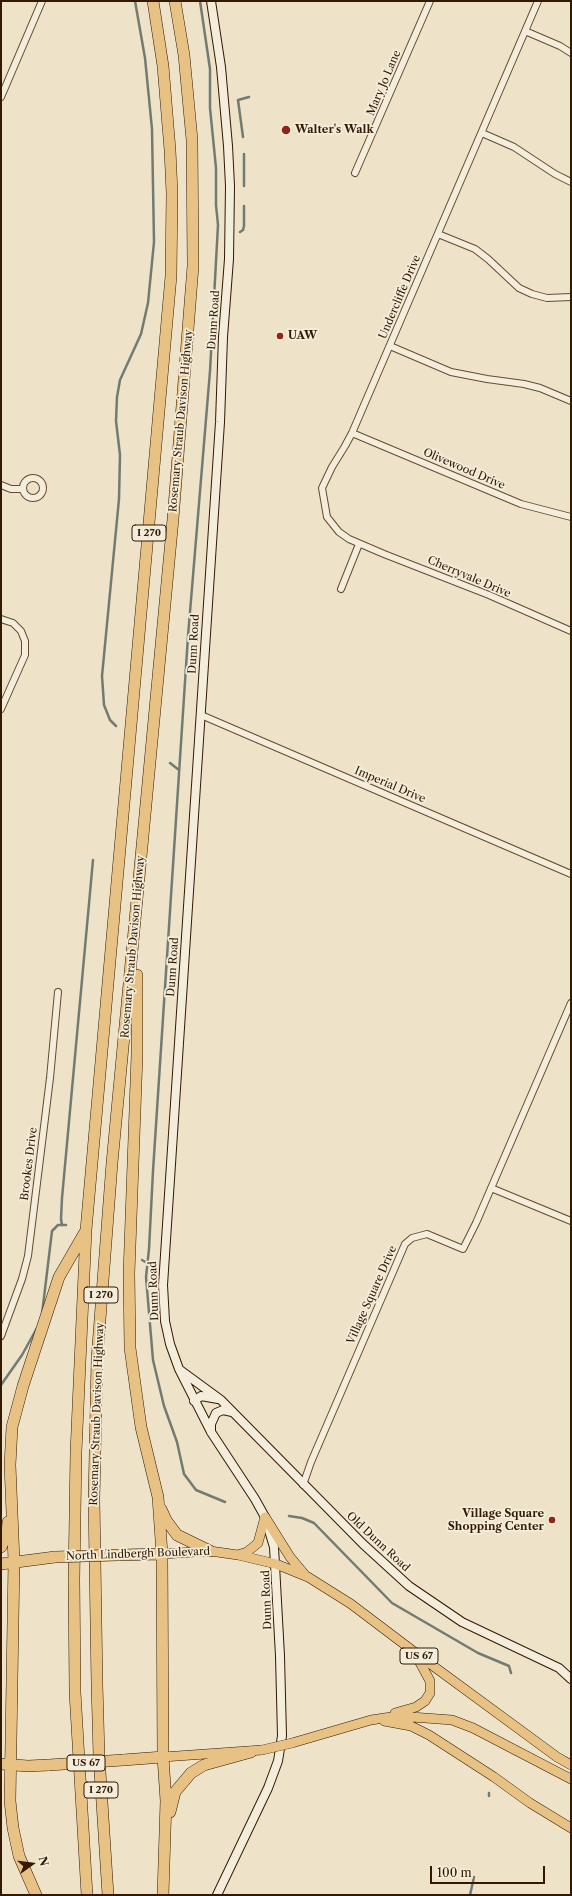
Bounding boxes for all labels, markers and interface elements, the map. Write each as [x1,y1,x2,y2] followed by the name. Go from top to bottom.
[364,48,404,118] street label: Mary Jo Lane
[295,123,374,137] place label: Walter's Walk
[280,124,292,136] marker: Walter's Walk
[376,253,424,341] street label: Undercliffe Drive
[205,290,223,350] street label: Dunn Road
[166,329,196,513] street label: Rosemary Straub Davison Highway
[288,329,317,343] place label: UAW
[275,331,285,341] marker: UAW
[421,446,507,492] street label: Olivewood Drive
[132,525,166,541] road number: I 270
[425,553,513,601] street label: Cherryvale Drive
[186,614,202,674] street label: Dunn Road
[352,764,428,806] street label: Imperial Drive
[118,855,148,1039] street label: Rosemary Straub Davison Highway
[164,937,182,997] street label: Dunn Road
[18,1126,40,1202] street label: Brookes Drive
[344,1244,400,1346] street label: Village Square Drive
[146,1261,162,1321] street label: Dunn Road
[84,1287,118,1303] road number: I 270
[87,1322,107,1506] street label: Rosemary Straub Davison Highway
[448,1507,544,1533] place label: Village Square Shopping Center
[344,1509,412,1575] street label: Old Dunn Road
[547,1515,557,1525] marker: Village Square Shopping Center
[66,1545,210,1563] street label: North Lindbergh Boulevard
[259,1570,275,1630] street label: Dunn Road
[400,1648,438,1664] road number: US 67
[67,1755,105,1771] road number: US 67
[84,1782,118,1798] road number: I 270
[12,1844,52,1884] north arrow
[36,1855,52,1867] text: N
[432,1858,547,1884] scale bar
[437,1865,472,1880] text: 100 m

